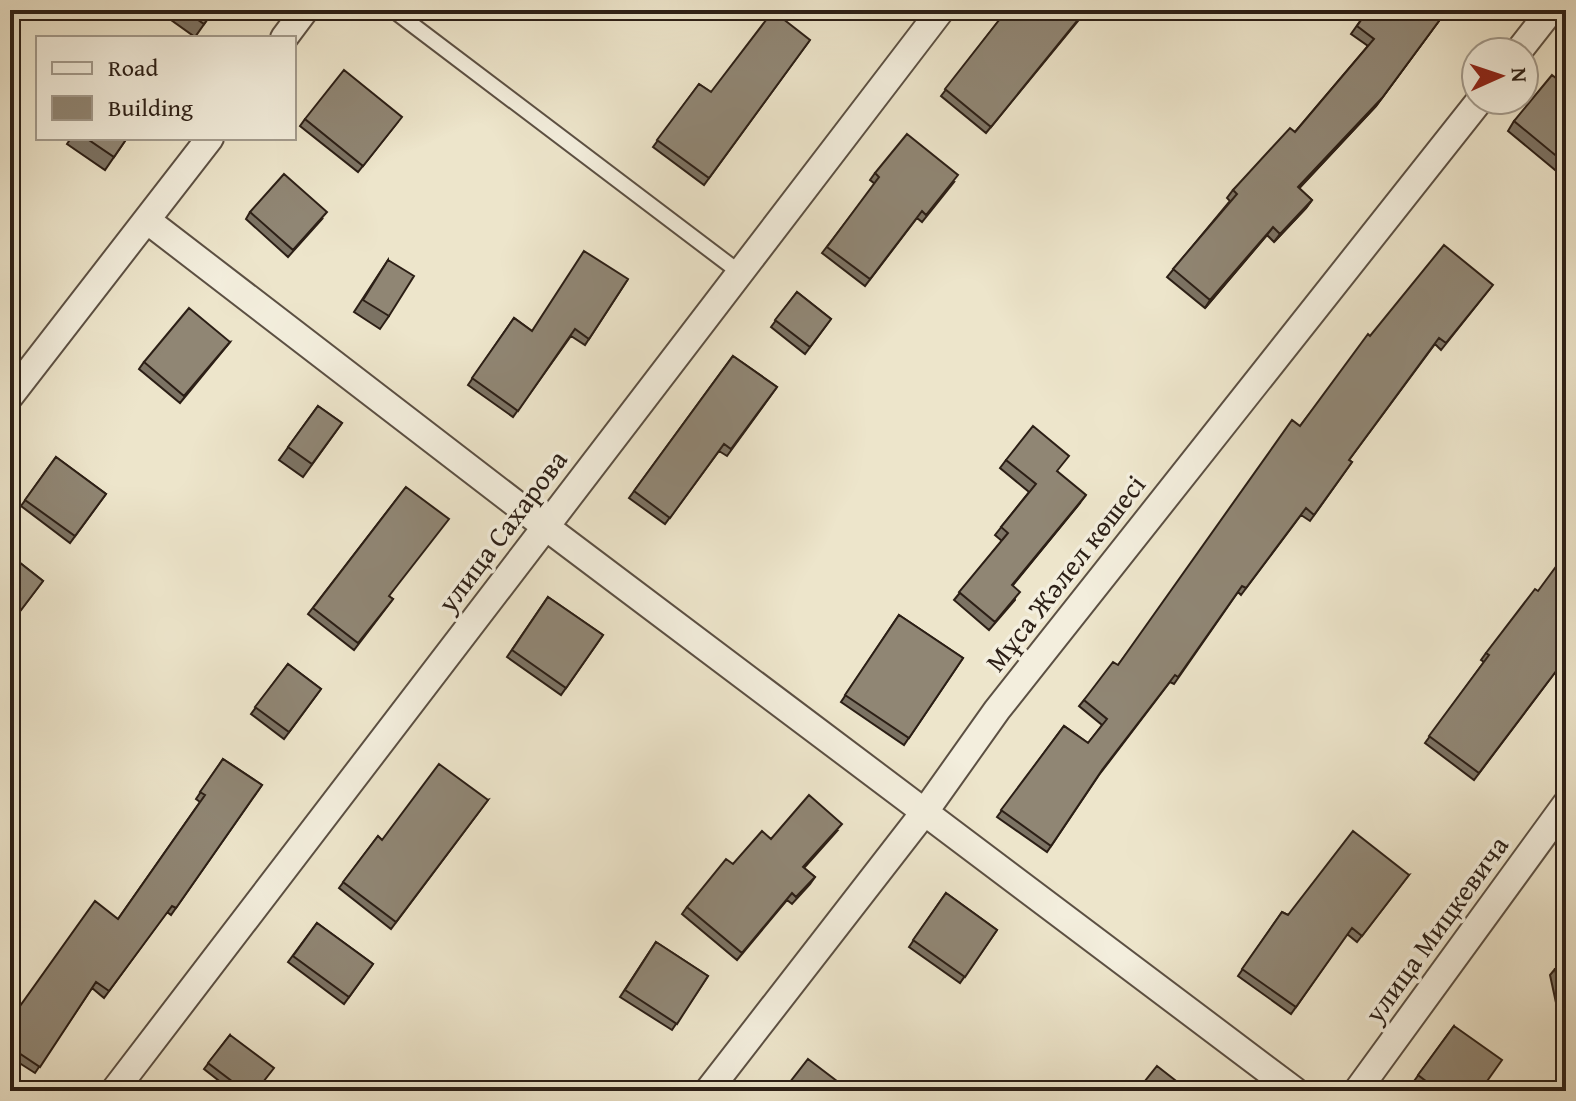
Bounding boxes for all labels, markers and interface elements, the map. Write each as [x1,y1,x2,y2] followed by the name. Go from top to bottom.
[36,36,296,140] legend
[1460,36,1540,116] north arrow
[108,50,158,85] text: Road
[1504,67,1536,83] text: N
[108,90,193,125] text: Building
[426,440,577,621] street label: улица Сахарова
[975,465,1155,680] street label: Мұса Жәлел көшесі
[1353,826,1518,1032] street label: улица Мицкевича

